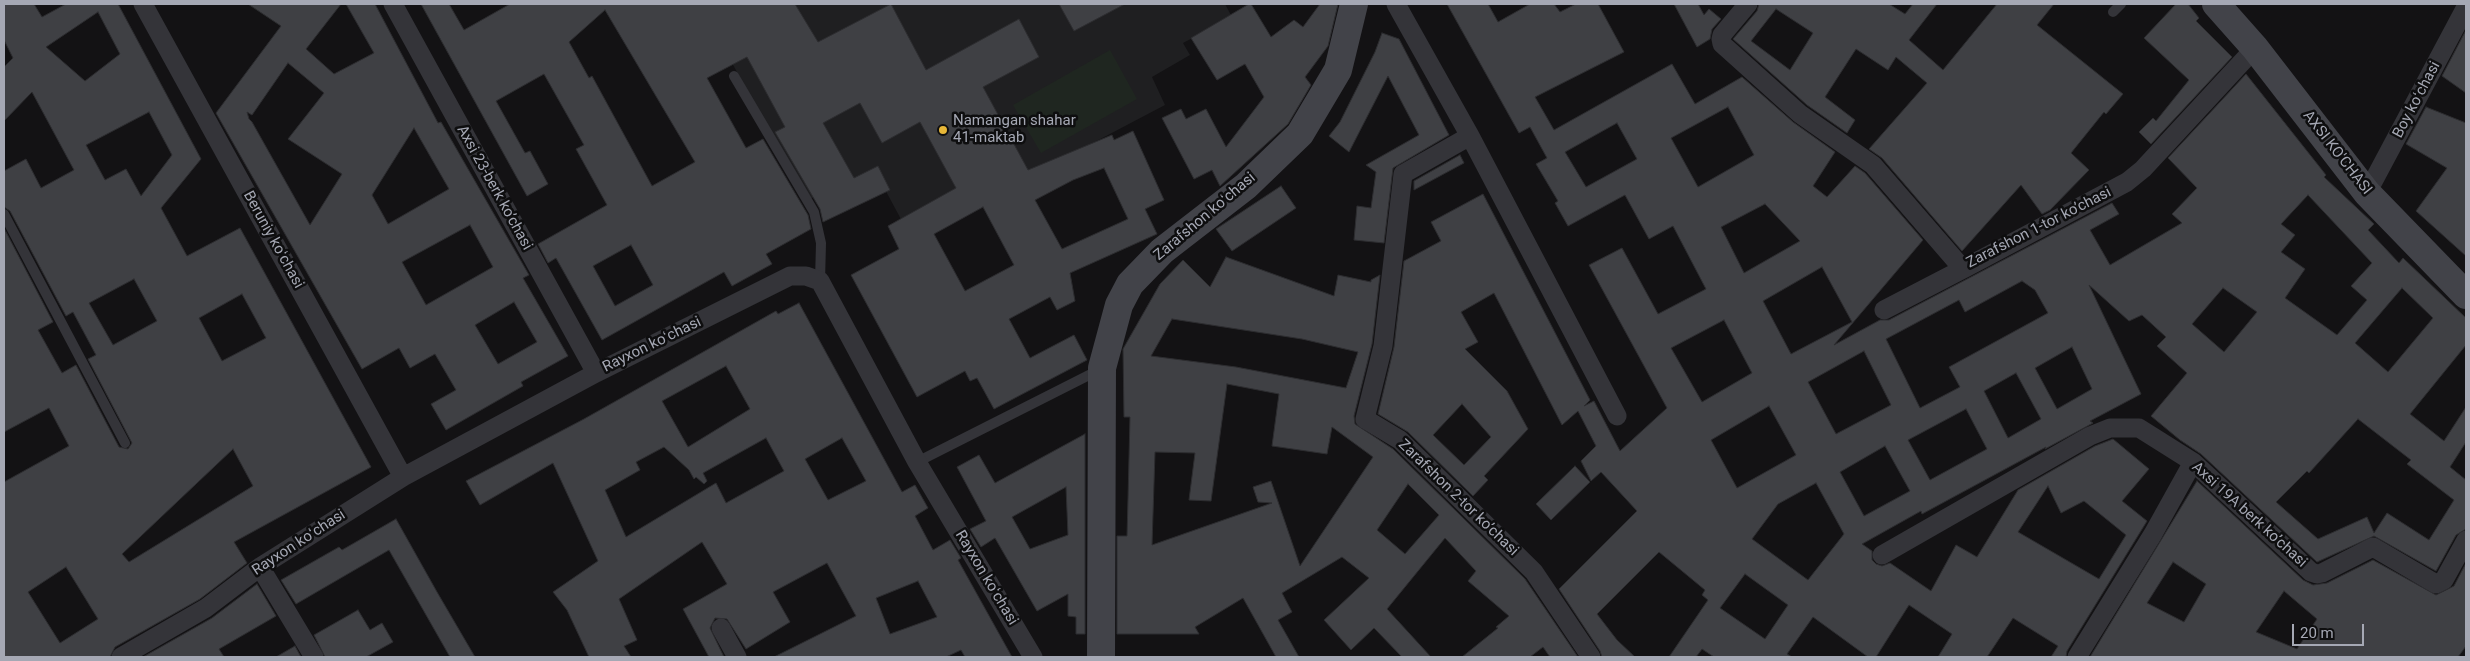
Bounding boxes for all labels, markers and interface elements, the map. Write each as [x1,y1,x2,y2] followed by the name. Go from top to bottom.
[2389,59,2445,141] street label: Boy koʻchasi
[2299,108,2375,198] street label: AXSI KO'CHASI
[953,112,1076,147] place label: Namangan shahar 41-maktab
[452,123,536,253] street label: Аxsi 23-berk koʼchasi
[937,124,949,136] marker: Namangan shahar 41-maktab
[1151,169,1259,265] street label: Zarafshon koʻchasi
[1964,184,2114,272] street label: Zarafshon 1-tor koʼchasi
[239,188,307,292] street label: Beruniy koʻchasi
[600,313,704,377] street label: Rayxon koʻchasi
[1394,436,1522,560] street label: Zarafshon 2-tor koʼchasi
[2188,459,2310,571] street label: Аxsi 19А berk koʼchasi
[249,506,349,580] street label: Rayxon koʻchasi
[951,527,1021,629] street label: Rayxon koʻchasi
[2295,614,2368,646] scale bar
[2300,624,2334,642] text: 20 m

